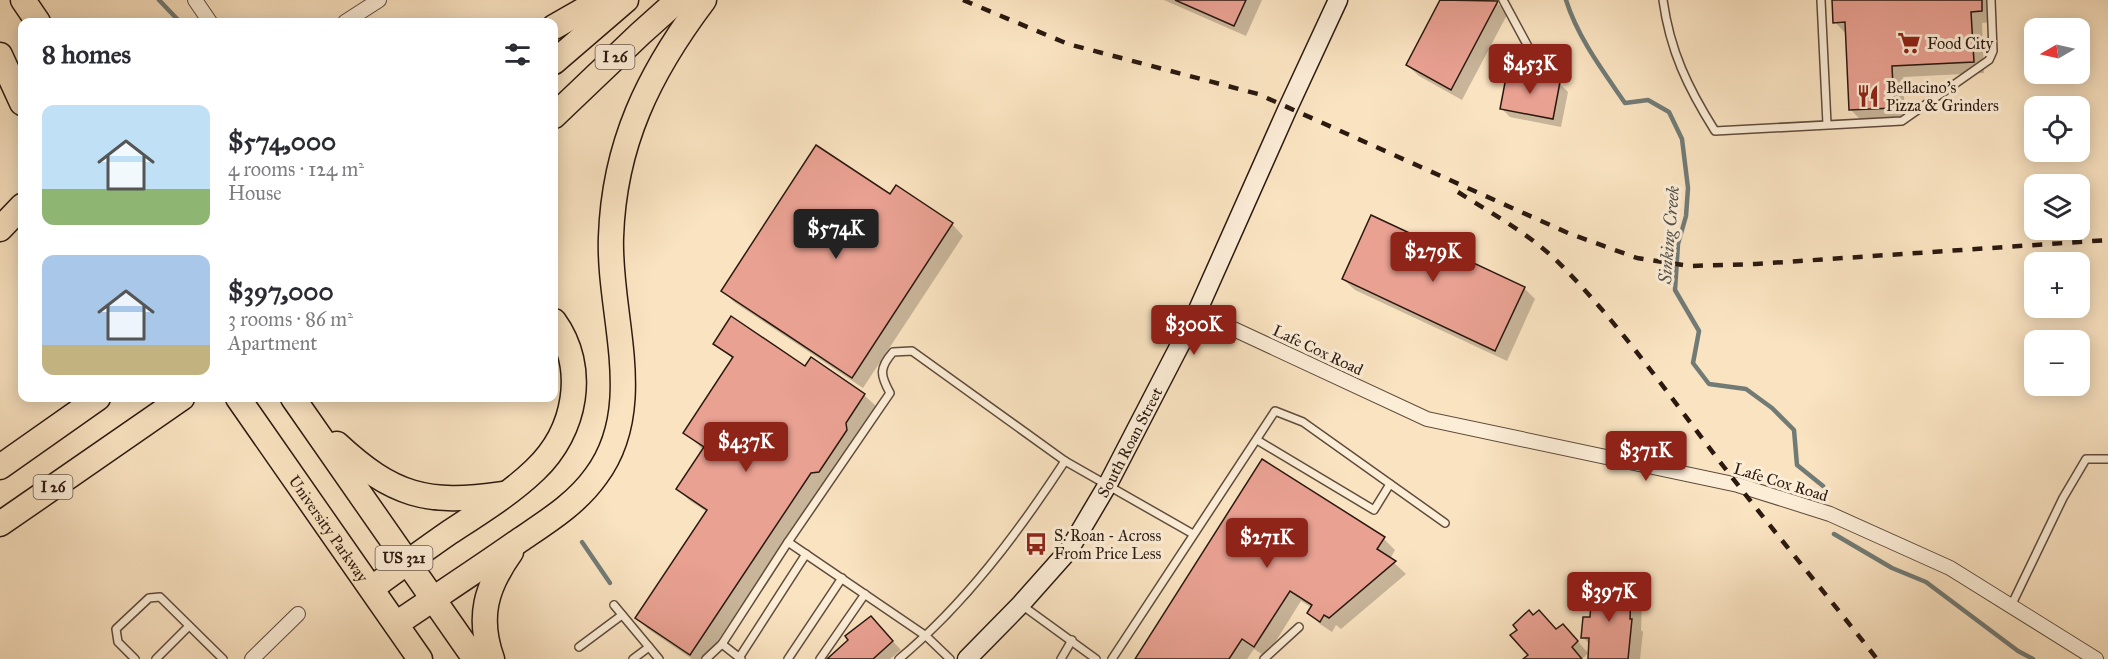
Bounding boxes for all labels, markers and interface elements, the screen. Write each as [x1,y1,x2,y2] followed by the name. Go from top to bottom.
[2024,18,2090,84] north arrow
[2024,18,2090,396] map controls
[1896,30,1922,56] supermarket icon: Food City
[1927,34,1994,53] place label: Food City
[42,38,131,70] text: 8 homes
[501,38,534,71] icon: filters
[1488,44,1572,95] pin: $453K
[596,45,634,69] road number: I 26
[1503,51,1557,75] text: $453K
[1886,78,1999,115] place label: Bellacino's Pizza & Grinders
[1855,83,1881,109] restaurant icon: Bellacino's Pizza & Grinders
[2024,96,2090,162] button: locate
[228,125,336,157] text: $574,000
[90,129,162,201] icon: home
[228,157,364,181] text: 4 rooms · 124 m²
[2024,174,2090,240] button: layers
[228,181,282,205] text: House
[1654,185,1684,286] water label: Sinking Creek
[794,209,878,260] pin: $574K
[808,216,864,240] text: $574K
[1391,232,1475,283] pin: $279K
[1405,239,1461,263] text: $279K
[2024,252,2090,318] button: +
[228,275,334,307] text: $397,000
[90,279,162,351] icon: home
[1152,305,1236,356] pin: $300K
[228,307,353,331] text: 3 rooms · 86 m²
[1165,312,1223,336] text: $300K
[1270,321,1366,379] street label: Lafe Cox Road
[2024,330,2090,396] button: −
[228,331,317,355] text: Apartment
[1093,383,1166,501] street label: South Roan Street
[704,422,788,473] pin: $437K
[718,429,774,453] text: $437K
[1604,431,1688,482] pin: $371K
[1620,438,1672,462] text: $371K
[1732,459,1830,505] street label: Lafe Cox Road
[285,471,373,586] street label: University Parkway
[34,475,72,499] road number: I 26
[1225,518,1309,569] pin: $271K
[1240,525,1294,549] text: $271K
[1054,526,1162,563] place label: S. Roan - Across From Price Less
[1023,531,1049,557] bus stop icon: S. Roan - Across From Price Less
[376,546,432,570] road number: US 321
[1567,572,1651,623] pin: $397K
[1581,579,1637,603] text: $397K

